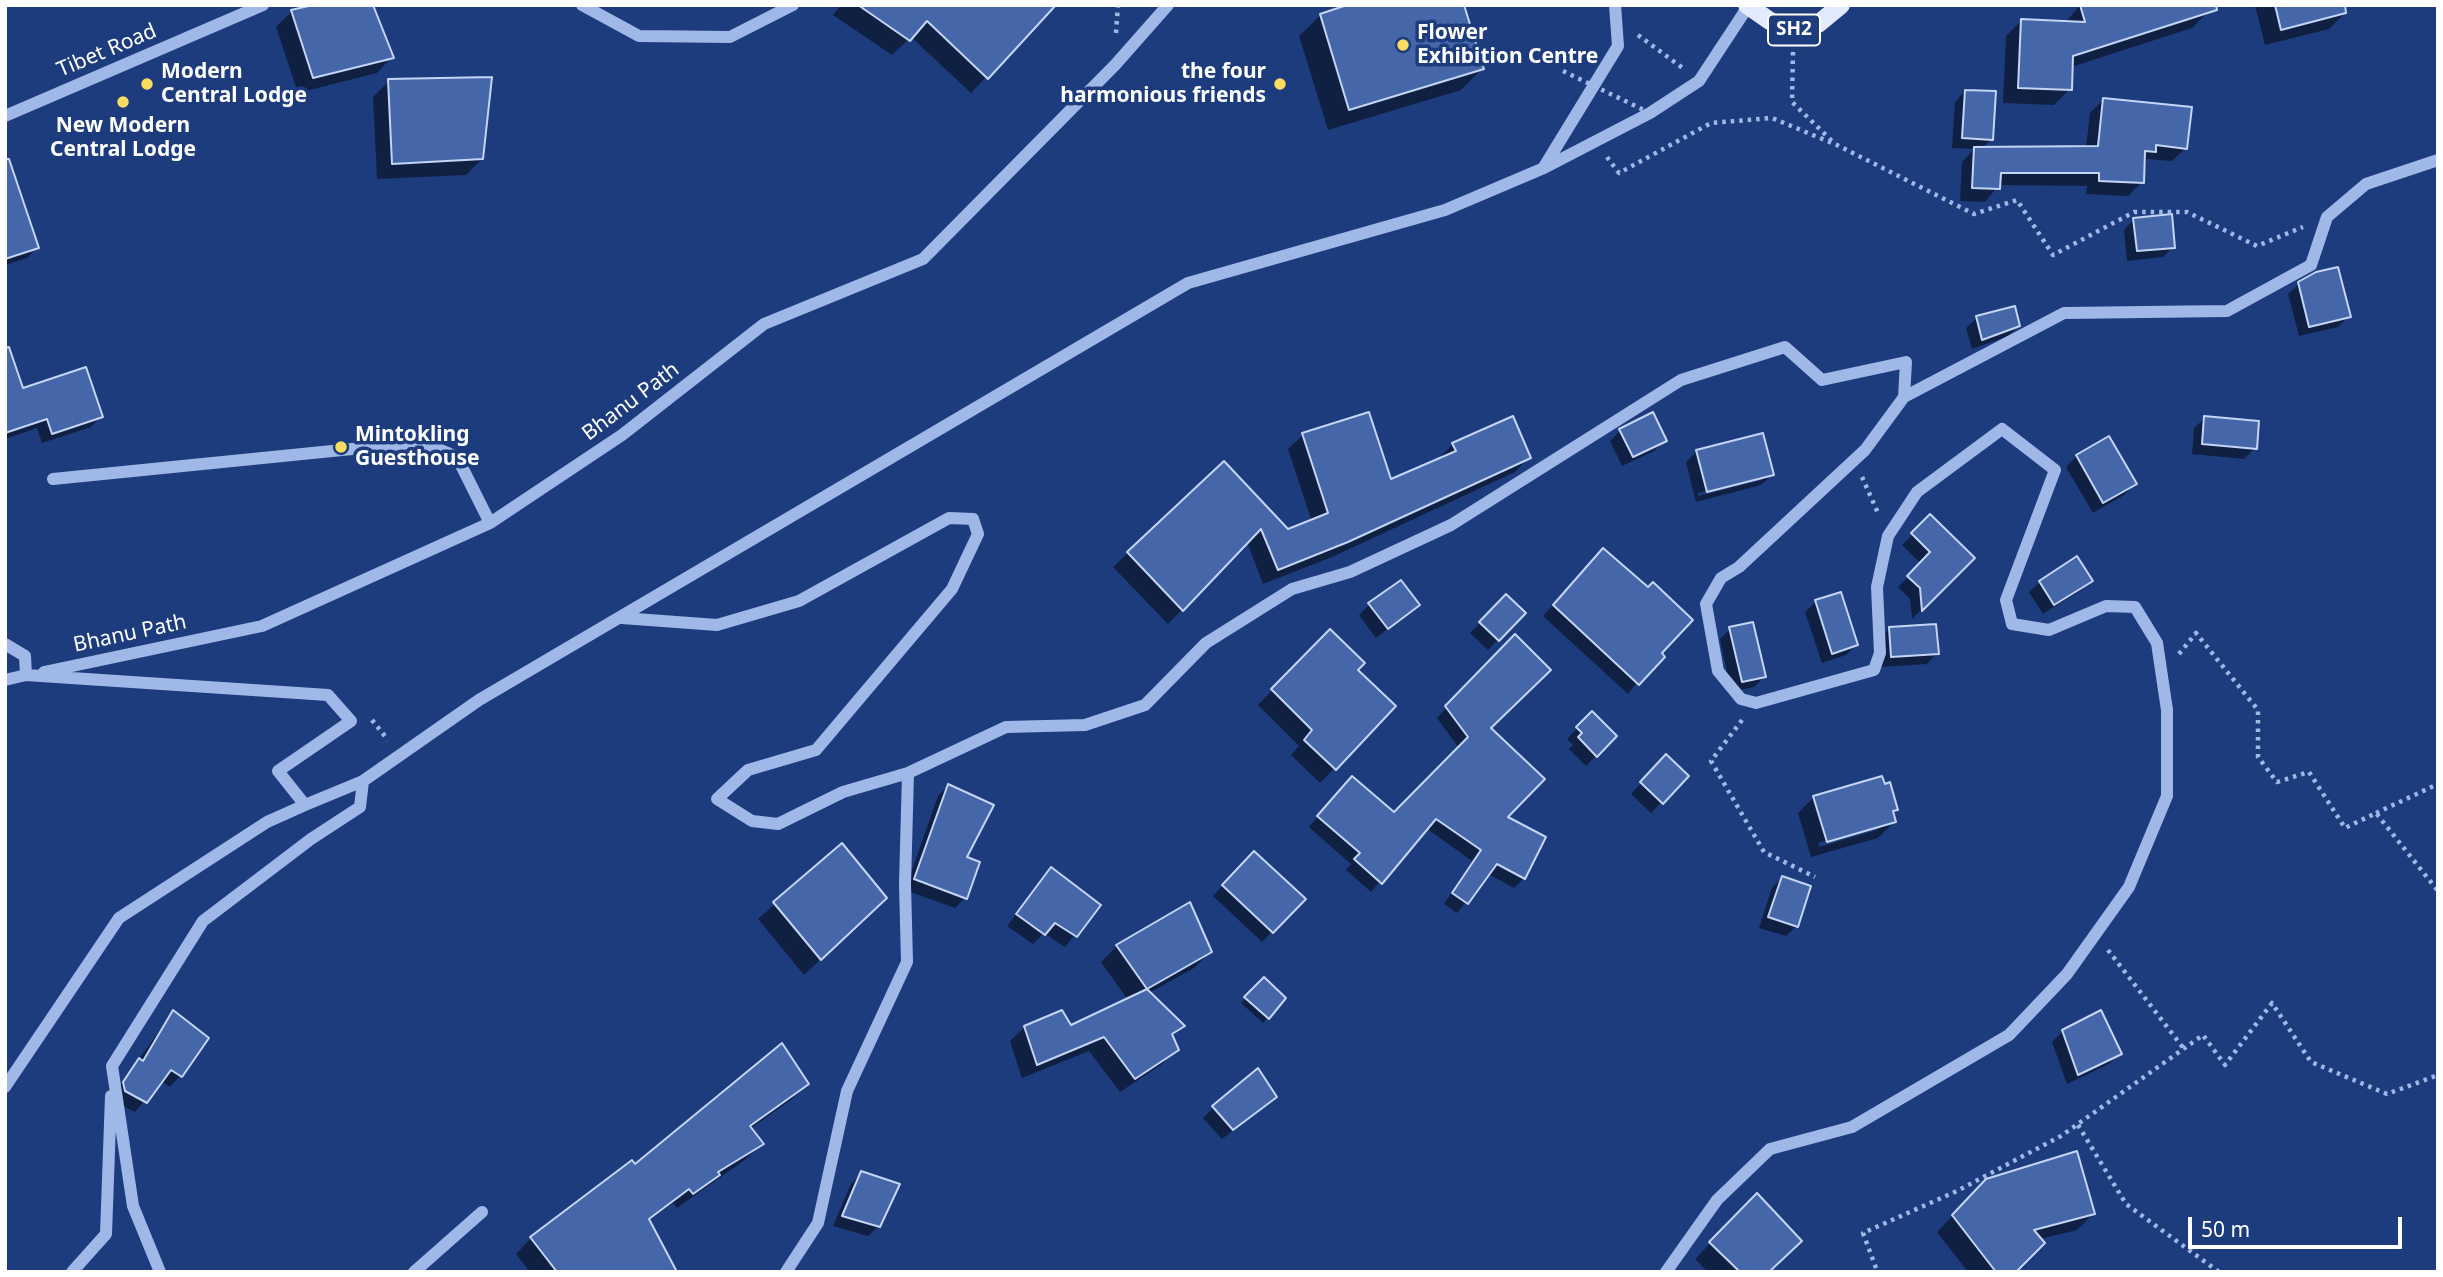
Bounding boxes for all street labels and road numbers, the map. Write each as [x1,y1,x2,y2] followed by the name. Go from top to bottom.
[1768,14,1820,46] road number: SH2
[54,19,160,83] street label: Tibet Road
[578,357,684,447] street label: Bhanu Path
[71,610,189,658] street label: Bhanu Path

